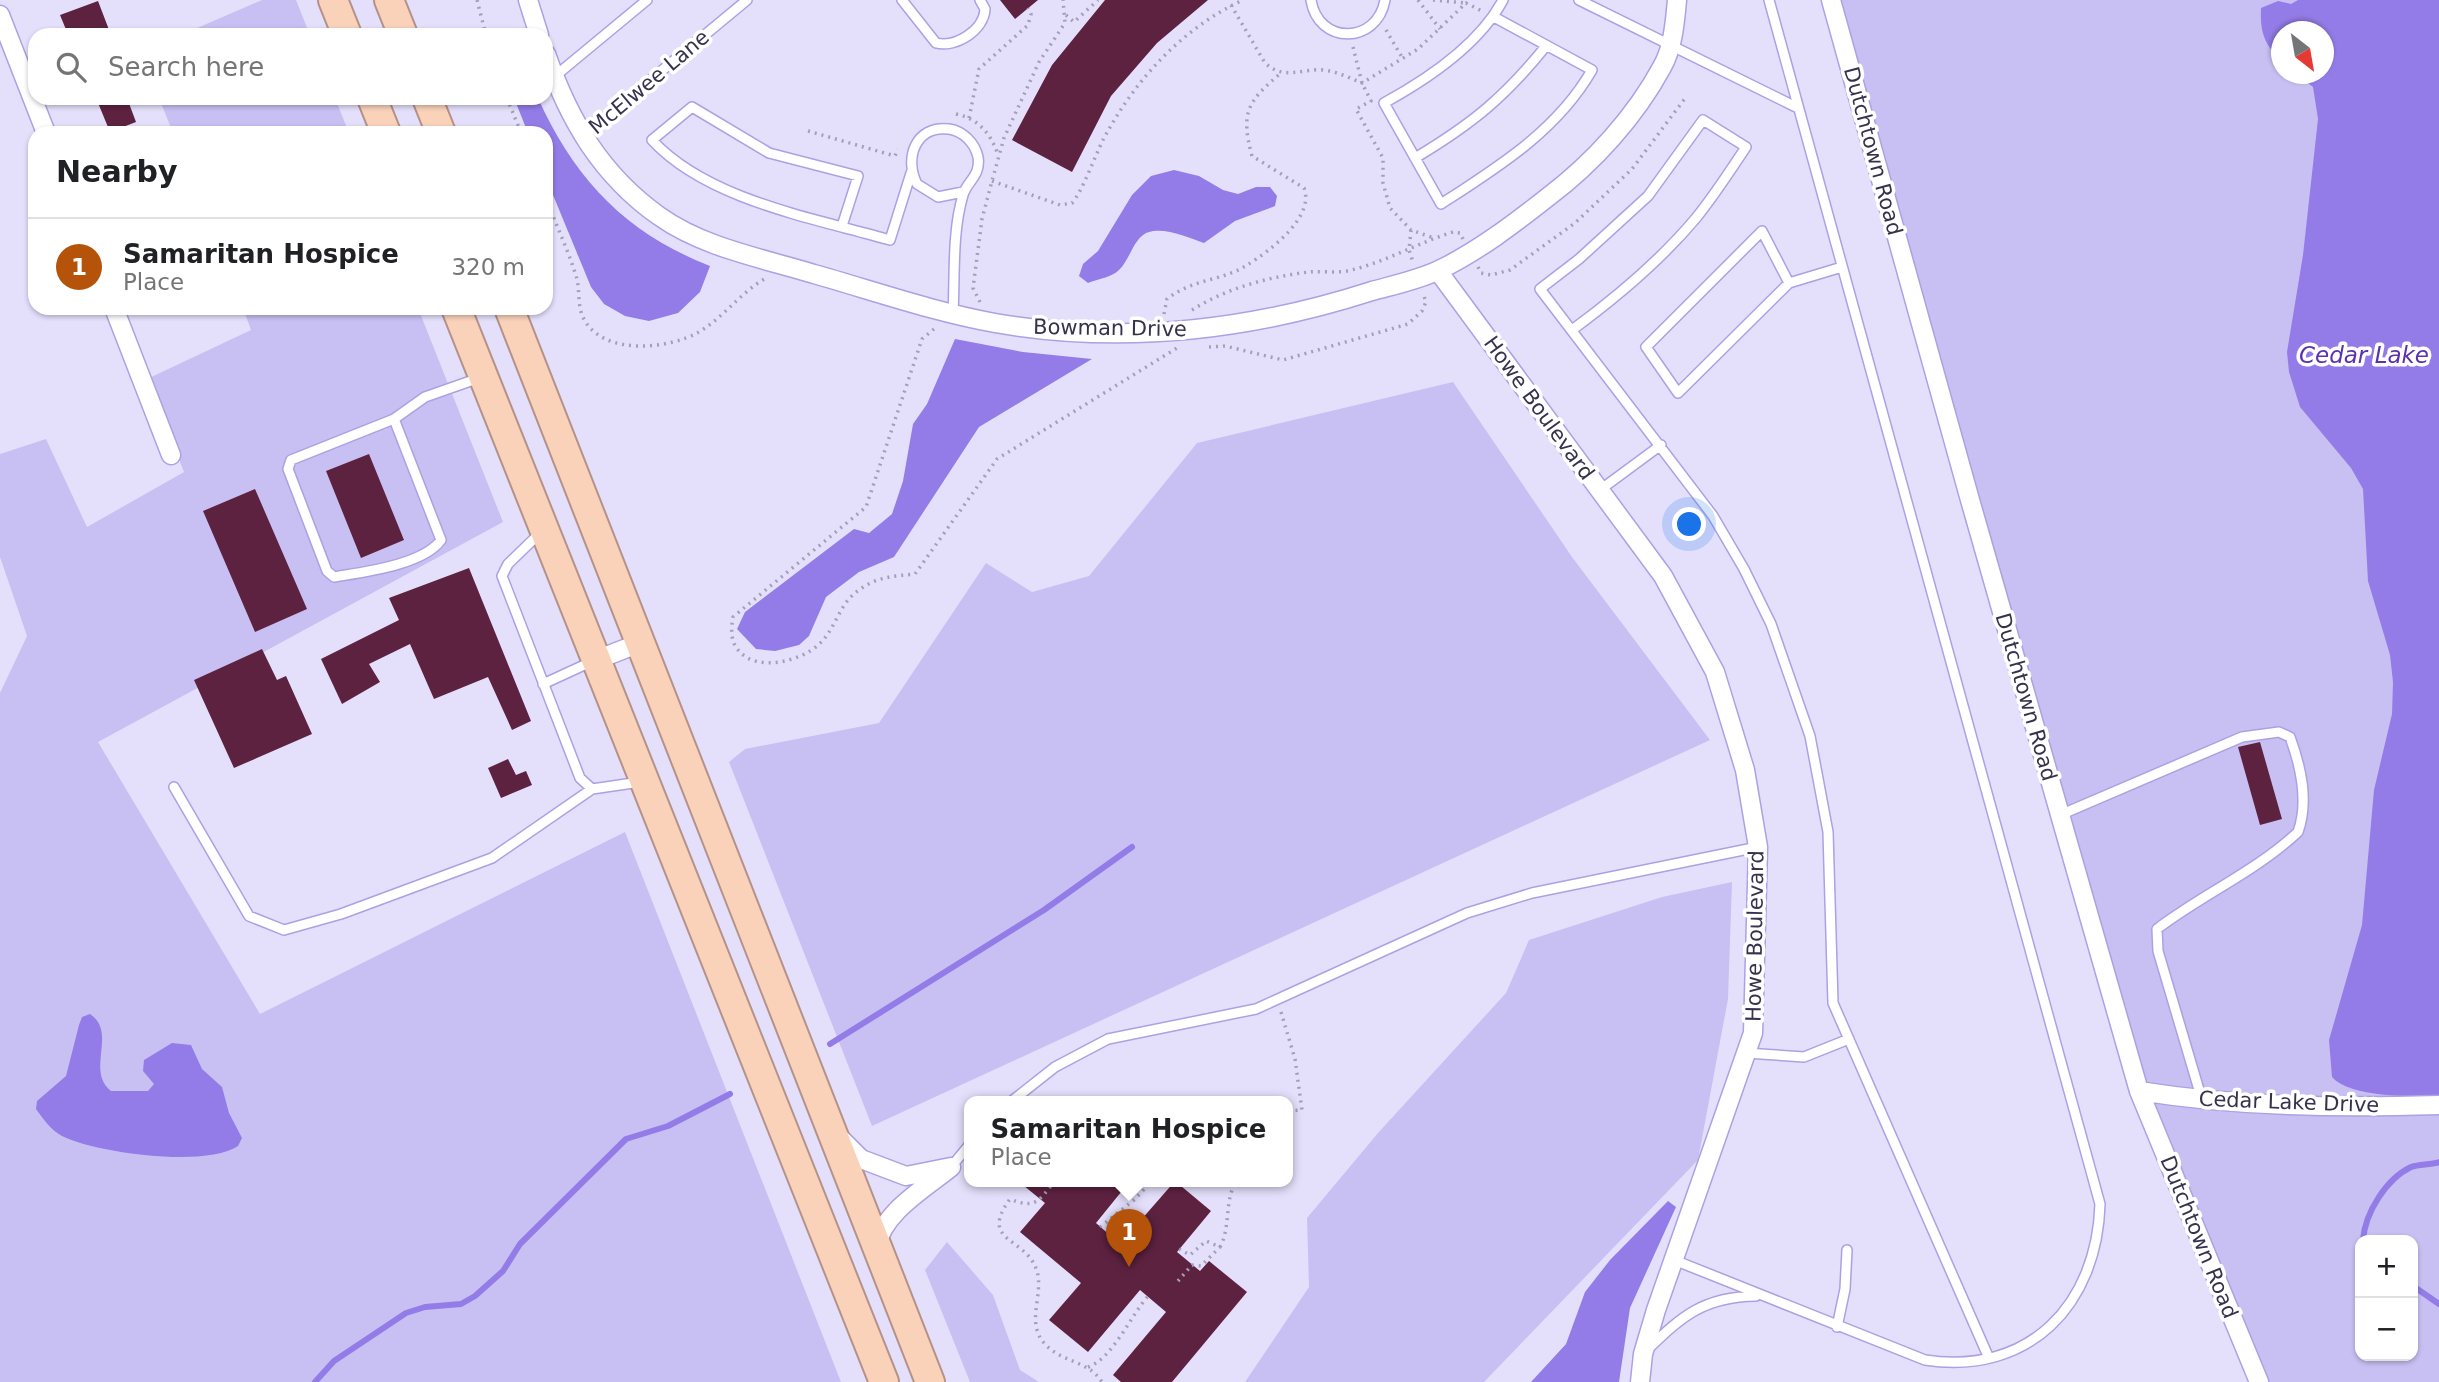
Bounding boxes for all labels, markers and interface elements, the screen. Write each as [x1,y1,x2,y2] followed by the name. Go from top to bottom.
[2271,21,2334,84] north arrow
[584,25,714,139] street label: McElwee Lane
[28,28,553,105] search box
[52,48,90,86] icon: search
[108,52,264,82] text: Search here
[1839,64,1907,238] street label: Dutchtown Road
[56,154,178,189] text: Nearby
[123,239,399,269] text: Samaritan Hospice
[71,254,87,280] text: 1
[451,254,525,280] text: 320 m
[123,269,184,295] text: Place
[1033,315,1187,341] street label: Bowman Drive
[1479,332,1599,484] street label: Howe Boulevard
[2299,342,2429,368] water label: Cedar Lake
[1672,507,1706,541] your location
[1991,610,2061,784] street label: Dutchtown Road
[1742,850,1768,1022] street label: Howe Boulevard
[2198,1087,2380,1117] street label: Cedar Lake Drive
[964,1096,1293,1187] popup
[991,1114,1266,1144] text: Samaritan Hospice
[991,1144,1052,1170] text: Place
[2155,1152,2243,1322] street label: Dutchtown Road
[1106,1209,1152,1267] pin: 1
[2355,1235,2418,1361] map controls
[2355,1235,2418,1298] button: +
[2355,1298,2418,1361] button: −

